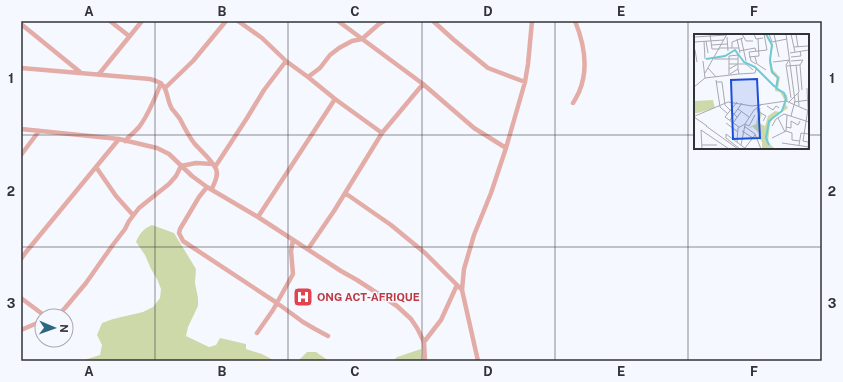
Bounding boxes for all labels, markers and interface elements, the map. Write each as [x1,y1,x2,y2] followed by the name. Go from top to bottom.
[84,4,94,19] text: A
[218,4,227,19] text: B
[350,4,360,19] text: C
[483,4,493,19] text: D
[617,4,625,19] text: E
[750,4,758,19] text: F
[694,34,809,149] inset map
[8,71,14,86] text: 1
[829,71,835,86] text: 1
[7,184,15,199] text: 2
[828,184,836,199] text: 2
[292,286,314,308] hospital icon: ONG ACT-AFRIQUE
[317,291,420,303] place label: ONG ACT-AFRIQUE
[7,296,16,311] text: 3
[828,296,837,311] text: 3
[34,308,74,348] north arrow
[58,324,70,333] text: N
[84,364,94,379] text: A
[218,364,227,379] text: B
[350,364,360,379] text: C
[483,364,493,379] text: D
[617,364,625,379] text: E
[750,364,758,379] text: F

